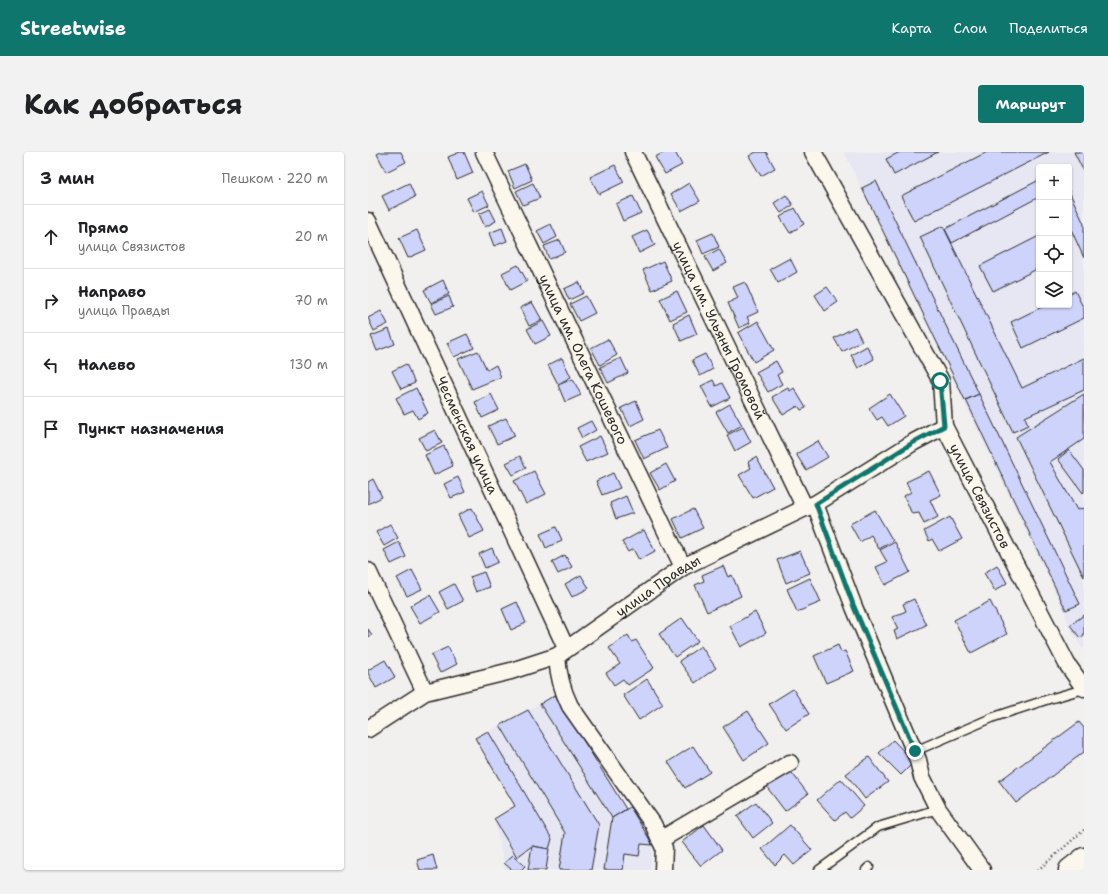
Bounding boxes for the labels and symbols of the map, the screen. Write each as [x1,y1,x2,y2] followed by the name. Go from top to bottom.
[668,238,770,422] street label: улица им. Ульяны Громовой
[535,271,632,447] street label: улица им. Олега Кошевого
[931,372,949,390] route start
[432,373,502,497] street label: Чесменская улица
[946,440,1015,551] street label: улица Связистов
[612,551,703,621] street label: улица Правды
[906,742,924,760] route end

